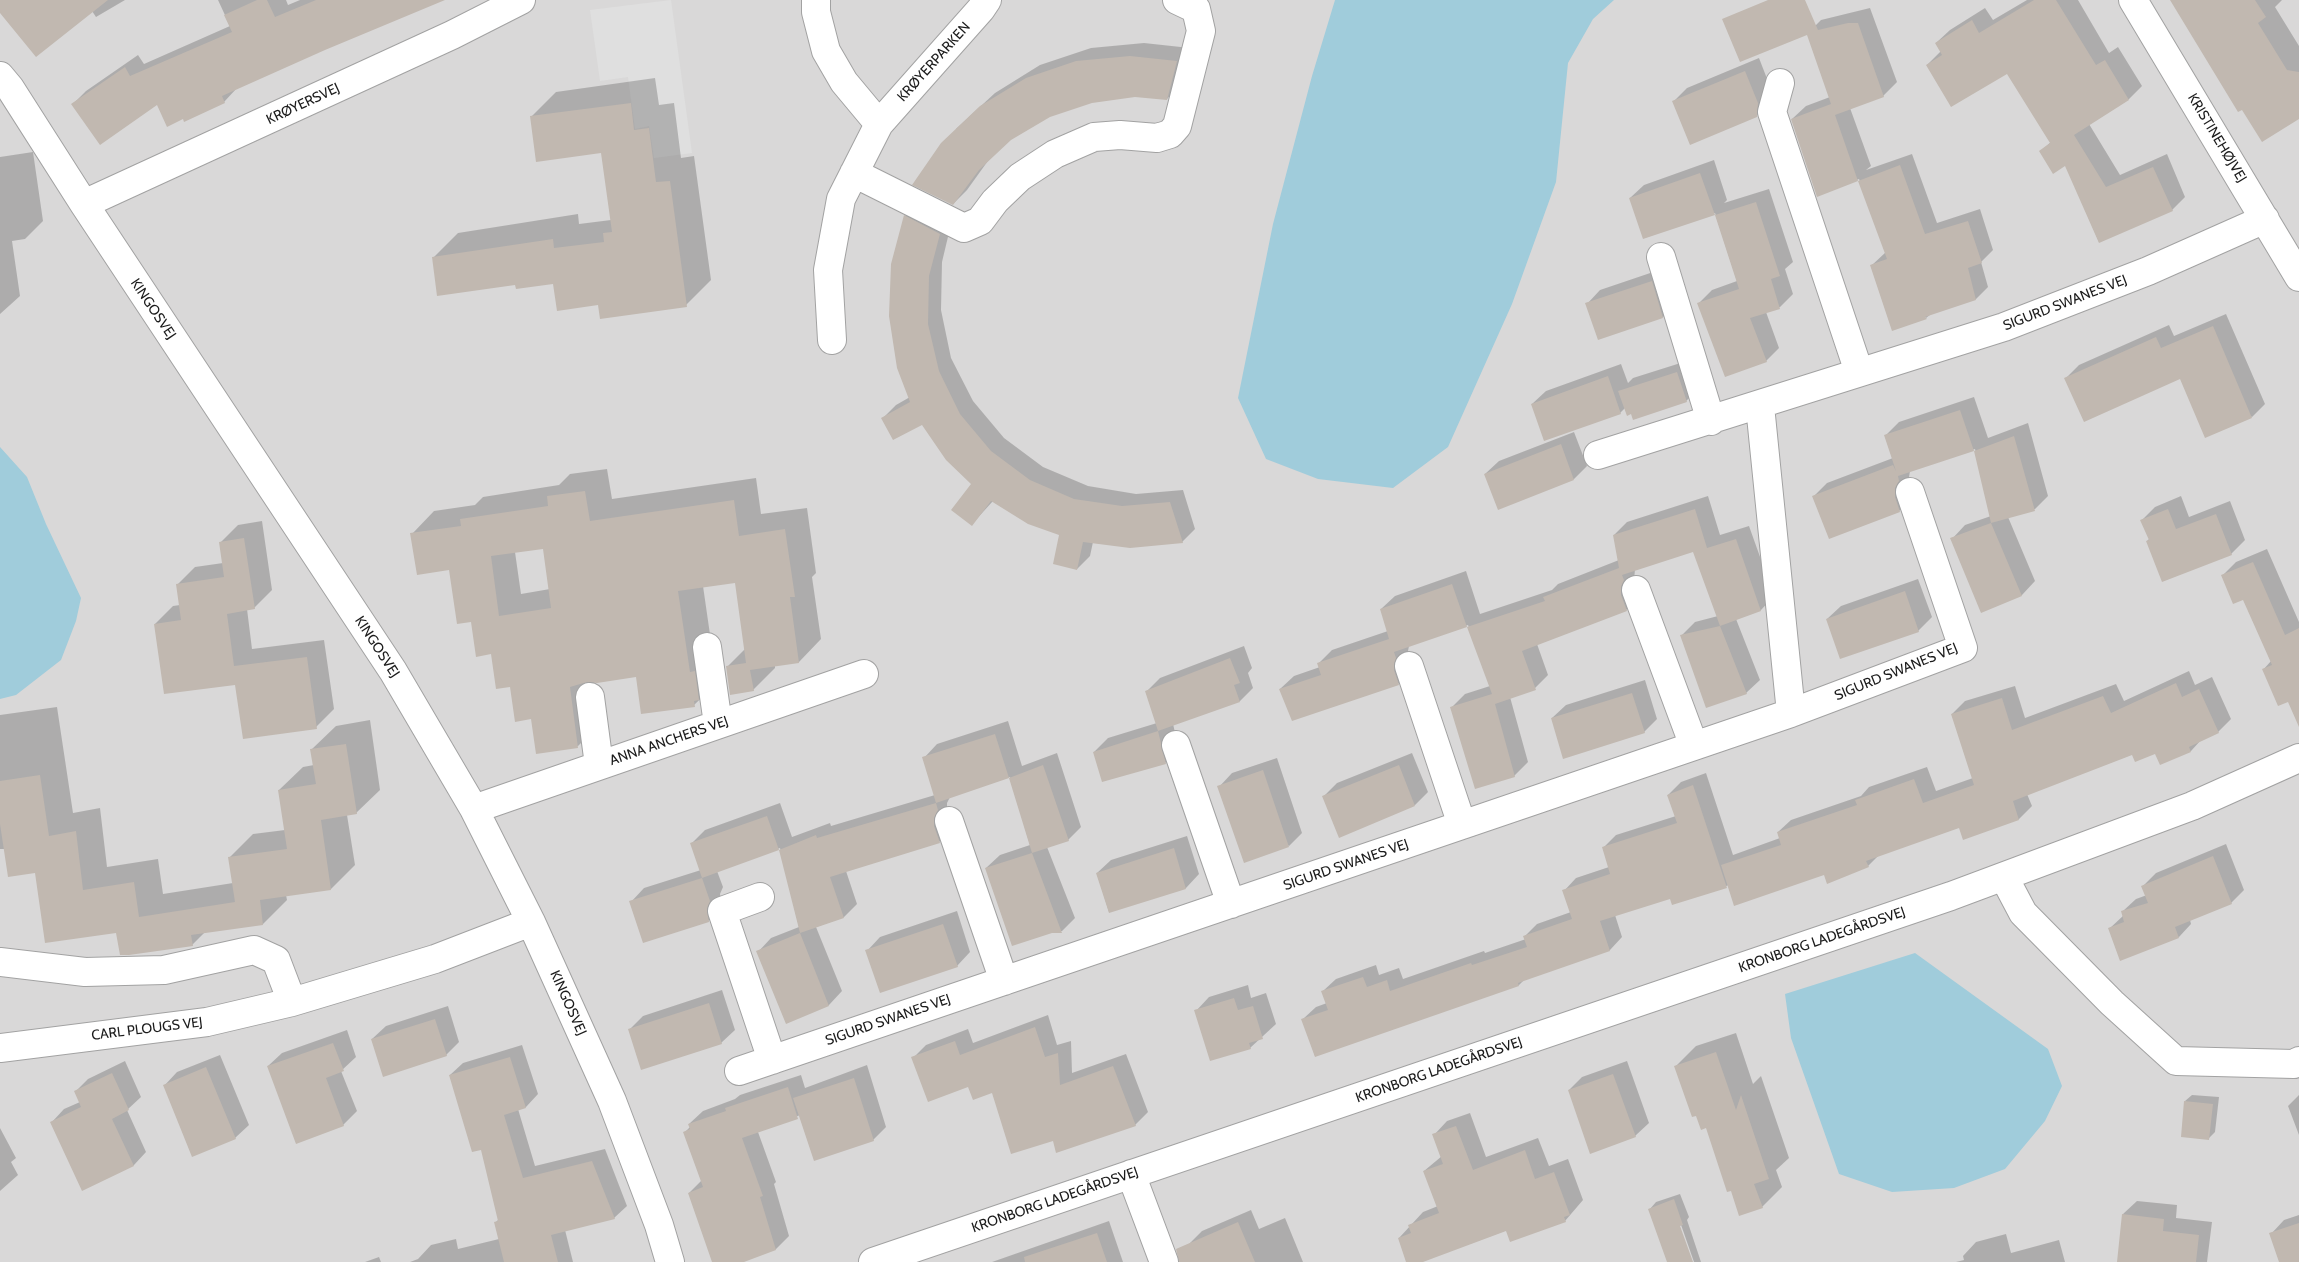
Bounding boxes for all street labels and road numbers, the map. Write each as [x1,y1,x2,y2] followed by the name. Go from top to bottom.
[894,19,974,105] street label: KRØYERPARKEN
[264,80,342,128] street label: KRØYERSVEJ
[2184,90,2250,186] street label: KRISTINEHØJVEJ
[2001,272,2129,334] street label: SIGURD SWANES VEJ
[127,275,179,343] street label: KINGOSVEJ
[351,613,403,681] street label: KINGOSVEJ
[1832,640,1960,704] street label: SIGURD SWANES VEJ
[607,713,731,769] street label: ANNA ANCHERS VEJ
[1281,836,1411,894] street label: SIGURD SWANES VEJ
[1736,904,1908,976] street label: KRONBORG LADEGÅRDSVEJ
[546,968,590,1038] street label: KINGOSVEJ
[823,991,953,1049] street label: SIGURD SWANES VEJ
[90,1014,204,1044] street label: CARL PLOUGS VEJ
[1353,1034,1525,1106] street label: KRONBORG LADEGÅRDSVEJ
[969,1164,1141,1236] street label: KRONBORG LADEGÅRDSVEJ

